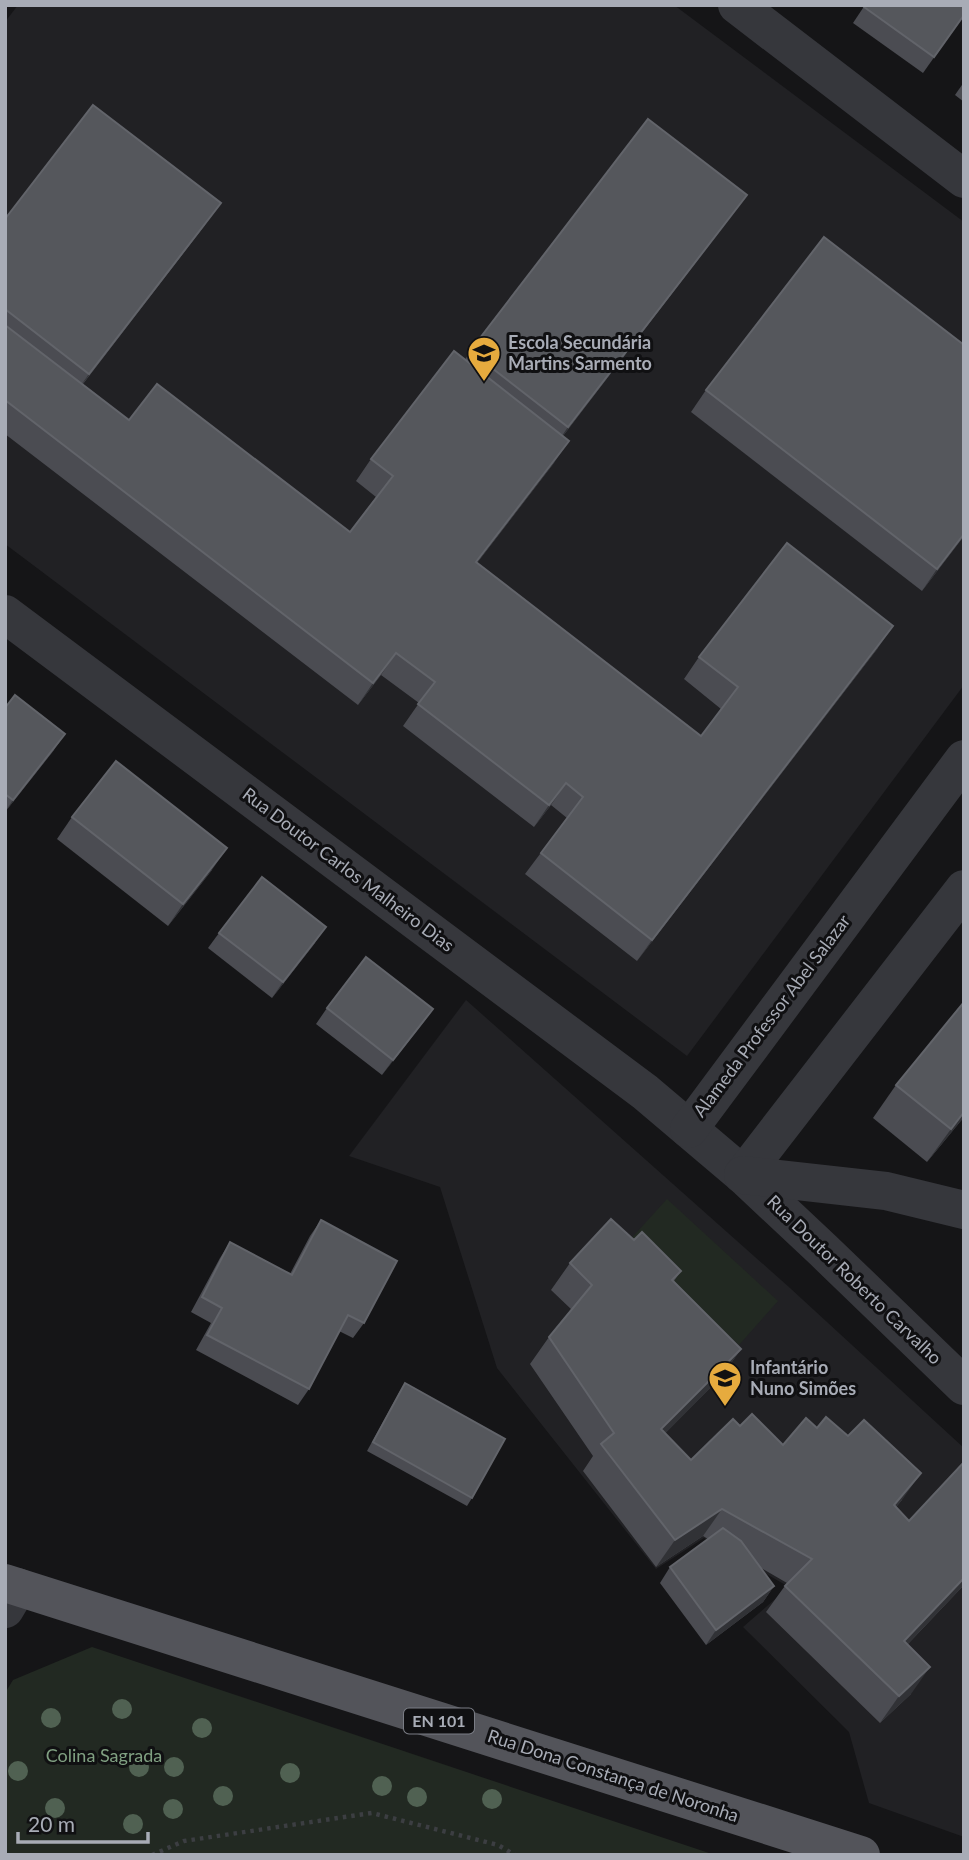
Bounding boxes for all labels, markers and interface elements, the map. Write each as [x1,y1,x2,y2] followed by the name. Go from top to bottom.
[508,331,652,374] place label: Escola Secundária Martins Sarmento
[465,334,503,383] school or university icon: Escola Secundária Martins Sarmento
[238,782,459,956] street label: Rua Doutor Carlos Malheiro Dias
[688,910,855,1121] street label: Alameda Professor Abel Salazar
[763,1190,947,1368] street label: Rua Doutor Roberto Carvalho
[750,1356,856,1399] place label: Infantário Nuno Simões
[706,1359,744,1408] school or university icon: Infantário Nuno Simões
[404,1708,474,1734] road number: EN 101
[485,1724,742,1826] street label: Rua Dona Constança de Noronha
[46,1744,162,1766] park label: Colina Sagrada
[18,1800,147,1844] scale bar
[28,1811,75,1836] text: 20 m

